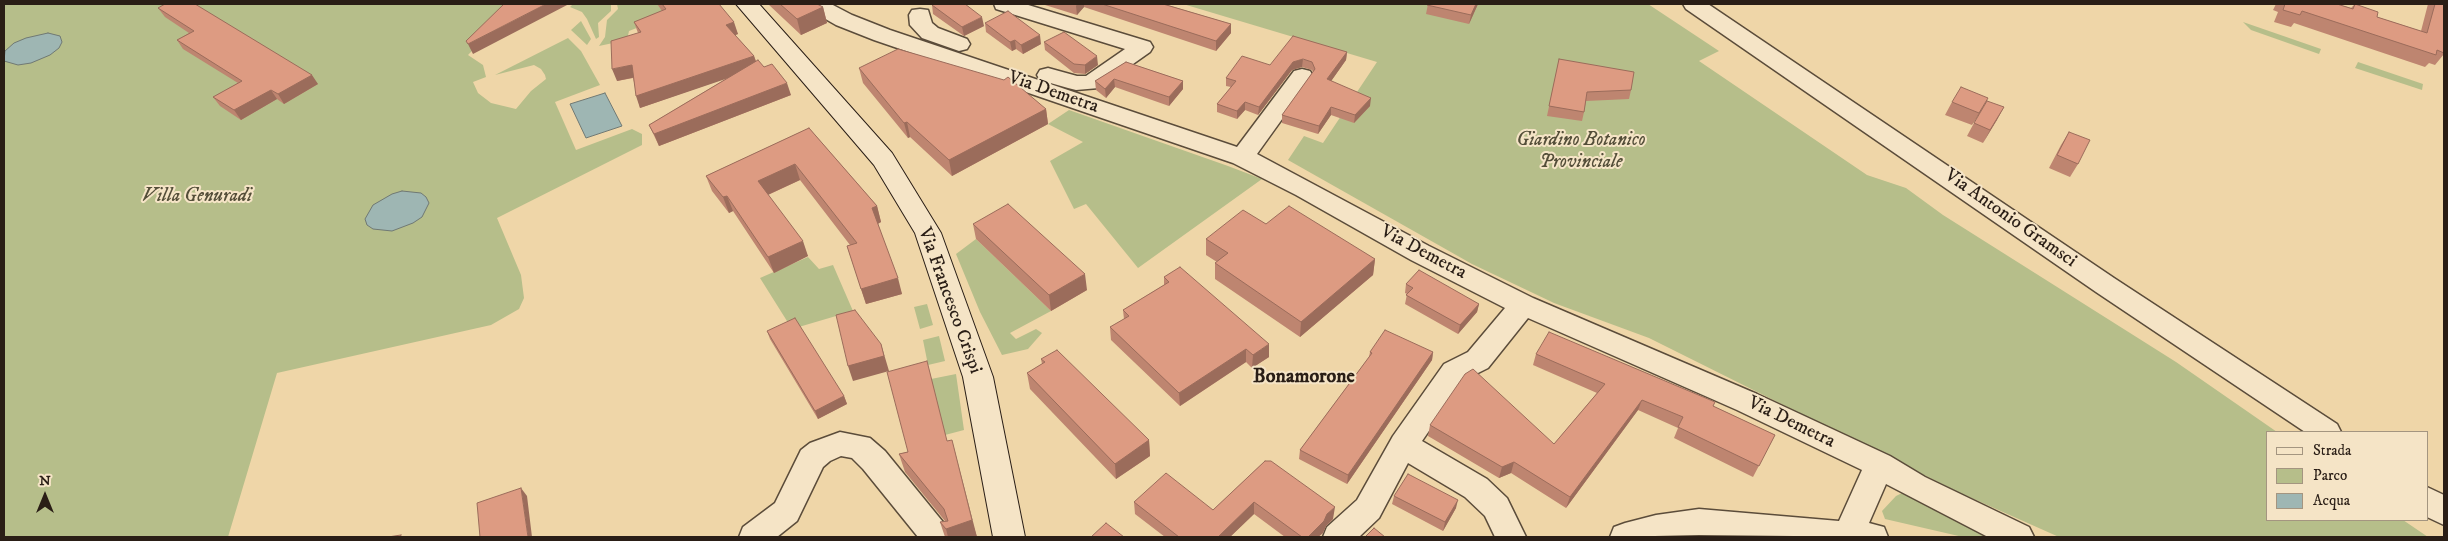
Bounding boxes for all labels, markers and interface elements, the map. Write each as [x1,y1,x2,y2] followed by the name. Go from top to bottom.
[1005,67,1101,119] street label: Via Demetra
[1516,130,1646,174] park label: Giardino Botanico Provinciale
[1939,165,2081,273] street label: Via Antonio Gramsci
[142,186,252,208] park label: Villa Genuradi
[1376,221,1470,285] street label: Via Demetra
[912,225,986,377] street label: Via Francesco Crispi
[1253,366,1355,390] district label: Bonamorone
[1744,392,1838,454] street label: Via Demetra
[2266,431,2428,521] legend
[2313,441,2351,460] text: Strada
[2313,466,2347,485] text: Parco
[20,471,70,521] north arrow
[39,472,51,490] text: N
[2313,491,2350,510] text: Acqua

